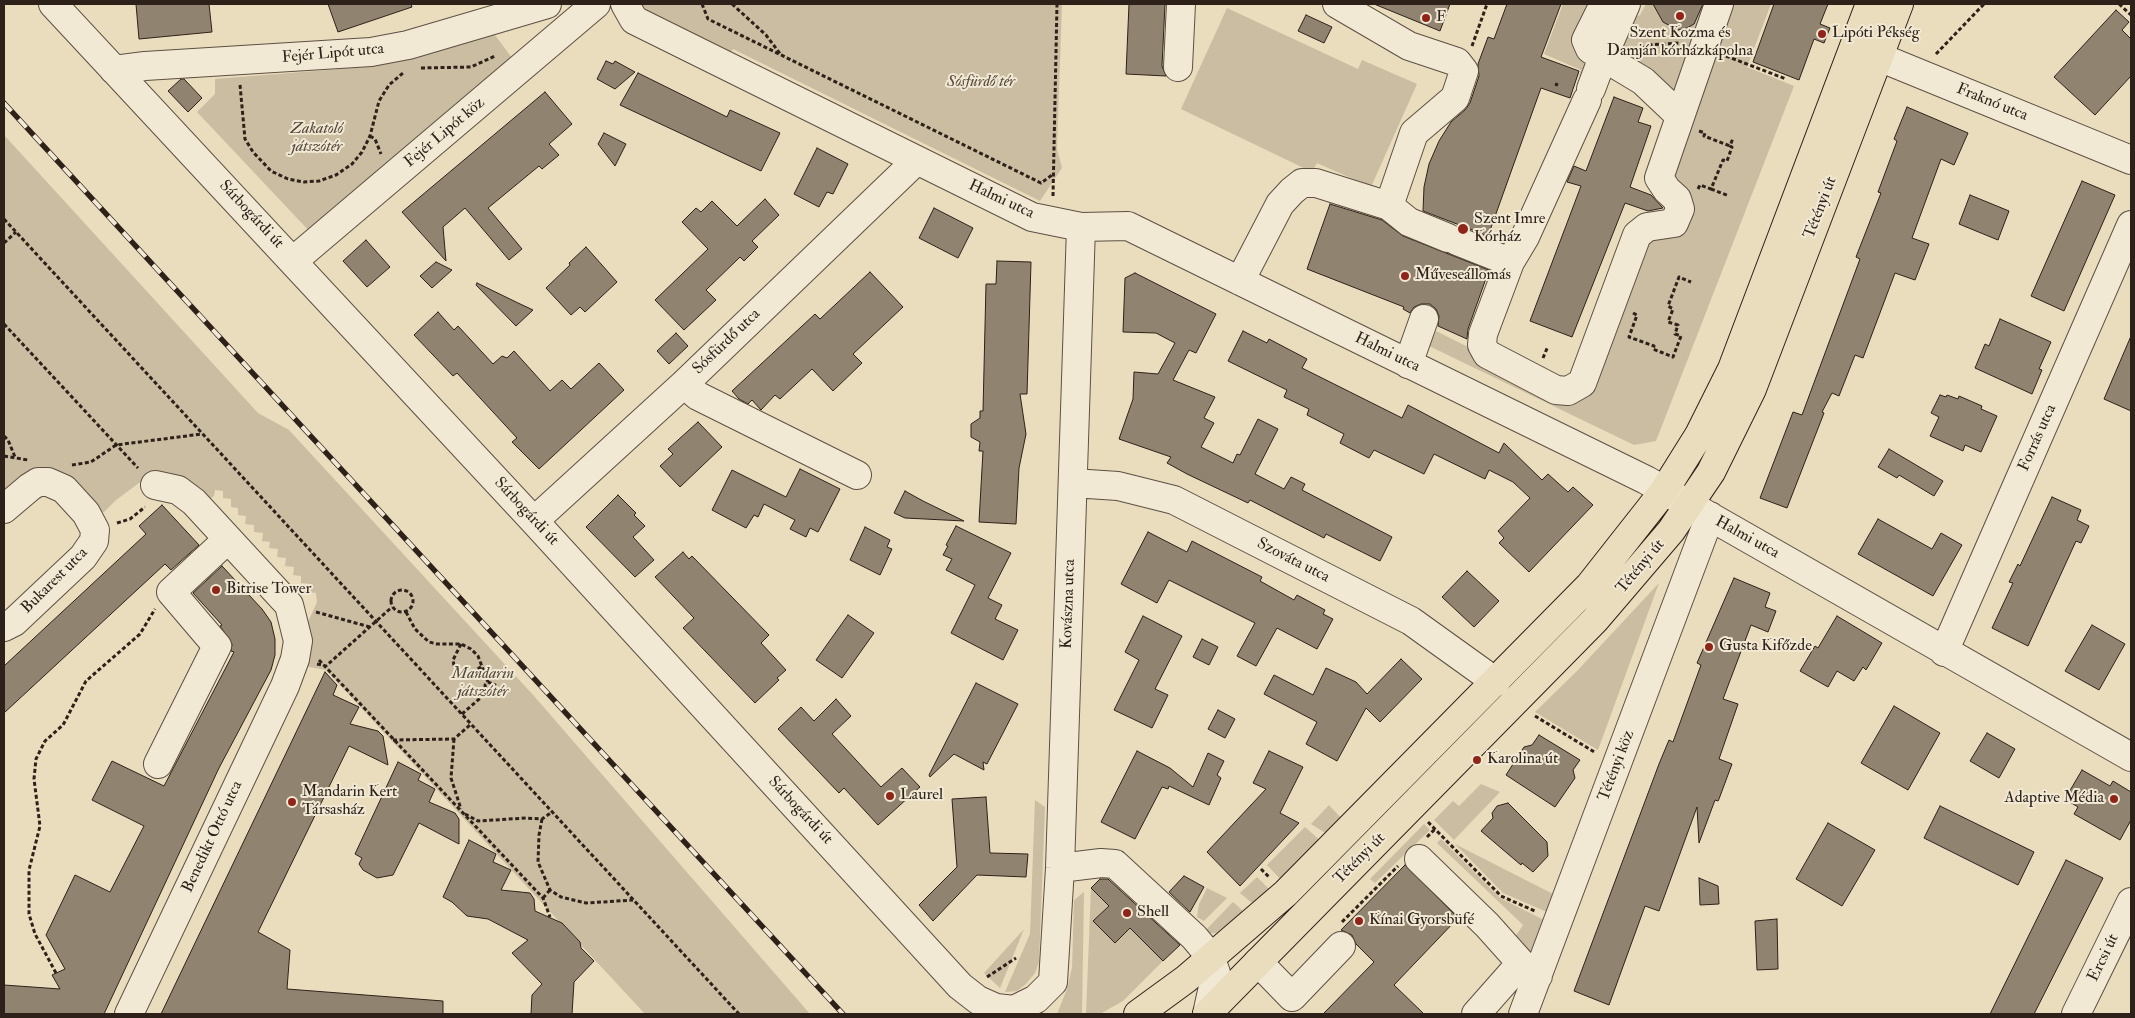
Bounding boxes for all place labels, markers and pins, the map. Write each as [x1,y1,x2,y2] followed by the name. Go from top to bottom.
[1436,8,1446,28] place label: F
[1674,10,1686,22] marker: Szent Kozma és Damján kórházkápolna
[1420,12,1432,24] marker: F
[1607,24,1753,62] place label: Szent Kozma és Damján kórházkápolna
[1832,24,1920,44] place label: Lipóti Pékség
[1816,28,1828,40] marker: Lipóti Pékség
[1474,210,1546,248] place label: Szent Imre Kórház
[1456,222,1470,236] marker: Szent Imre Kórház
[1415,266,1511,286] place label: Műveseállomás
[1399,270,1411,282] marker: Műveseállomás
[226,580,311,600] place label: Bitrise Tower
[210,584,222,596] marker: Bitrise Tower
[1719,637,1812,657] place label: Gusta Kifőzde
[1703,641,1715,653] marker: Gusta Kifőzde
[1487,750,1558,770] place label: Karolina út
[1471,754,1483,766] marker: Karolina út
[302,783,397,821] place label: Mandarin Kert Társasház
[900,786,943,806] place label: Laurel
[2004,789,2104,809] place label: Adaptive Média
[884,790,896,802] marker: Laurel
[2108,793,2120,805] marker: Adaptive Média
[286,796,298,808] marker: Mandarin Kert Társasház
[1137,903,1169,923] place label: Shell
[1121,907,1133,919] marker: Shell
[1369,911,1474,931] place label: Kínai Gyorsbüfé
[1353,915,1365,927] marker: Kínai Gyorsbüfé

